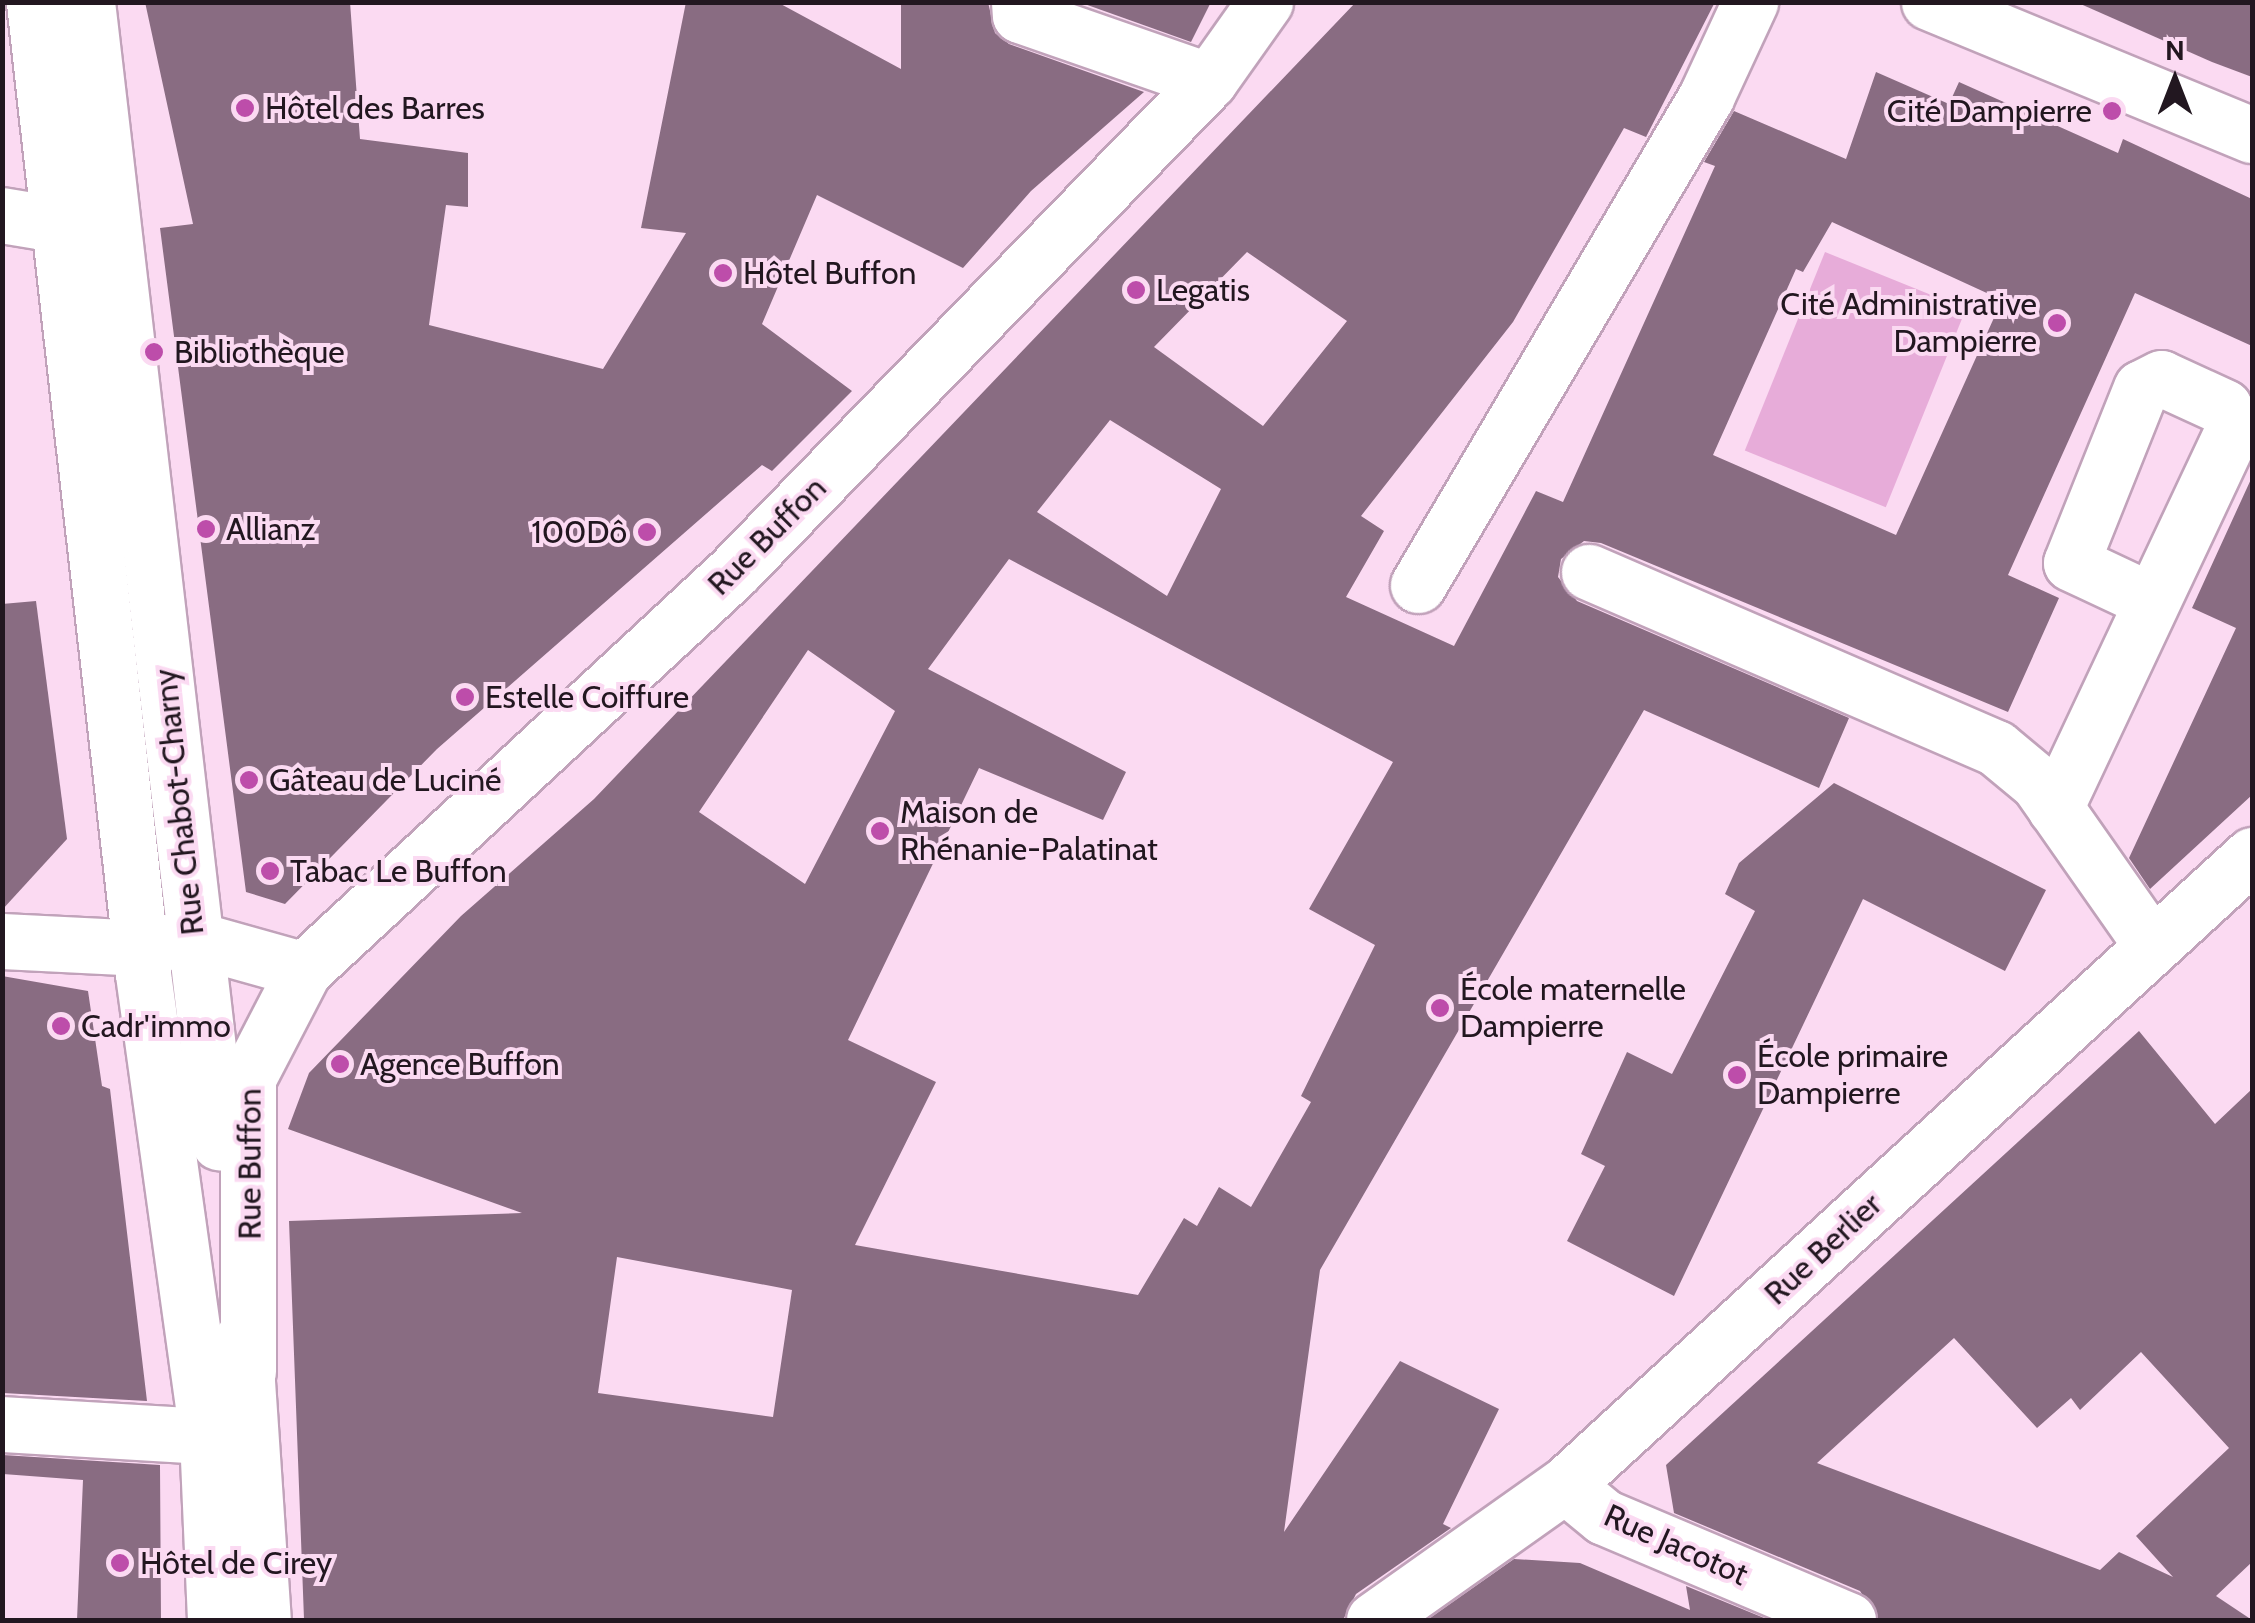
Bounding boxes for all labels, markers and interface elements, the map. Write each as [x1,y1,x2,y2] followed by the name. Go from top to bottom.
[2125,30,2225,130] north arrow
[2165,33,2185,67] text: N
[265,89,485,127] place label: Hôtel des Barres
[1887,92,2092,130] place label: Cité Dampierre
[234,97,256,119] marker: Hôtel des Barres
[2101,100,2123,122] marker: Cité Dampierre
[743,254,916,292] place label: Hôtel Buffon
[712,262,734,284] marker: Hôtel Buffon
[1156,271,1250,309] place label: Legatis
[1125,279,1147,301] marker: Legatis
[1780,286,2037,361] place label: Cité Administrative Dampierre
[2046,312,2068,334] marker: Cité Administrative Dampierre
[174,333,345,371] place label: Bibliothèque
[143,341,165,363] marker: Bibliothèque
[700,469,834,603] street label: Rue Buffon
[226,510,316,548] place label: Allianz
[531,513,627,551] place label: 100Dô
[195,518,217,540] marker: Allianz
[636,521,658,543] marker: 100Dô
[146,667,212,937] street label: Rue Chabot-Charny
[485,678,689,716] place label: Estelle Coiffure
[454,686,476,708] marker: Estelle Coiffure
[269,761,501,799] place label: Gâteau de Luciné
[238,769,260,791] marker: Gâteau de Luciné
[900,794,1158,869] place label: Maison de Rhénanie-Palatinat
[869,820,891,842] marker: Maison de Rhénanie-Palatinat
[290,852,507,890] place label: Tabac Le Buffon
[259,860,281,882] marker: Tabac Le Buffon
[1460,971,1686,1046] place label: École maternelle Dampierre
[1429,997,1451,1019] marker: École maternelle Dampierre
[81,1007,231,1045] place label: Cadr'immo
[50,1015,72,1037] marker: Cadr'immo
[1757,1038,1948,1113] place label: École primaire Dampierre
[360,1045,560,1083] place label: Agence Buffon
[329,1053,351,1075] marker: Agence Buffon
[1726,1064,1748,1086] marker: École primaire Dampierre
[231,1088,269,1240] street label: Rue Buffon
[1757,1185,1889,1313] street label: Rue Berlier
[1598,1496,1754,1594] street label: Rue Jacotot
[140,1544,332,1582] place label: Hôtel de Cirey
[109,1552,131,1574] marker: Hôtel de Cirey

